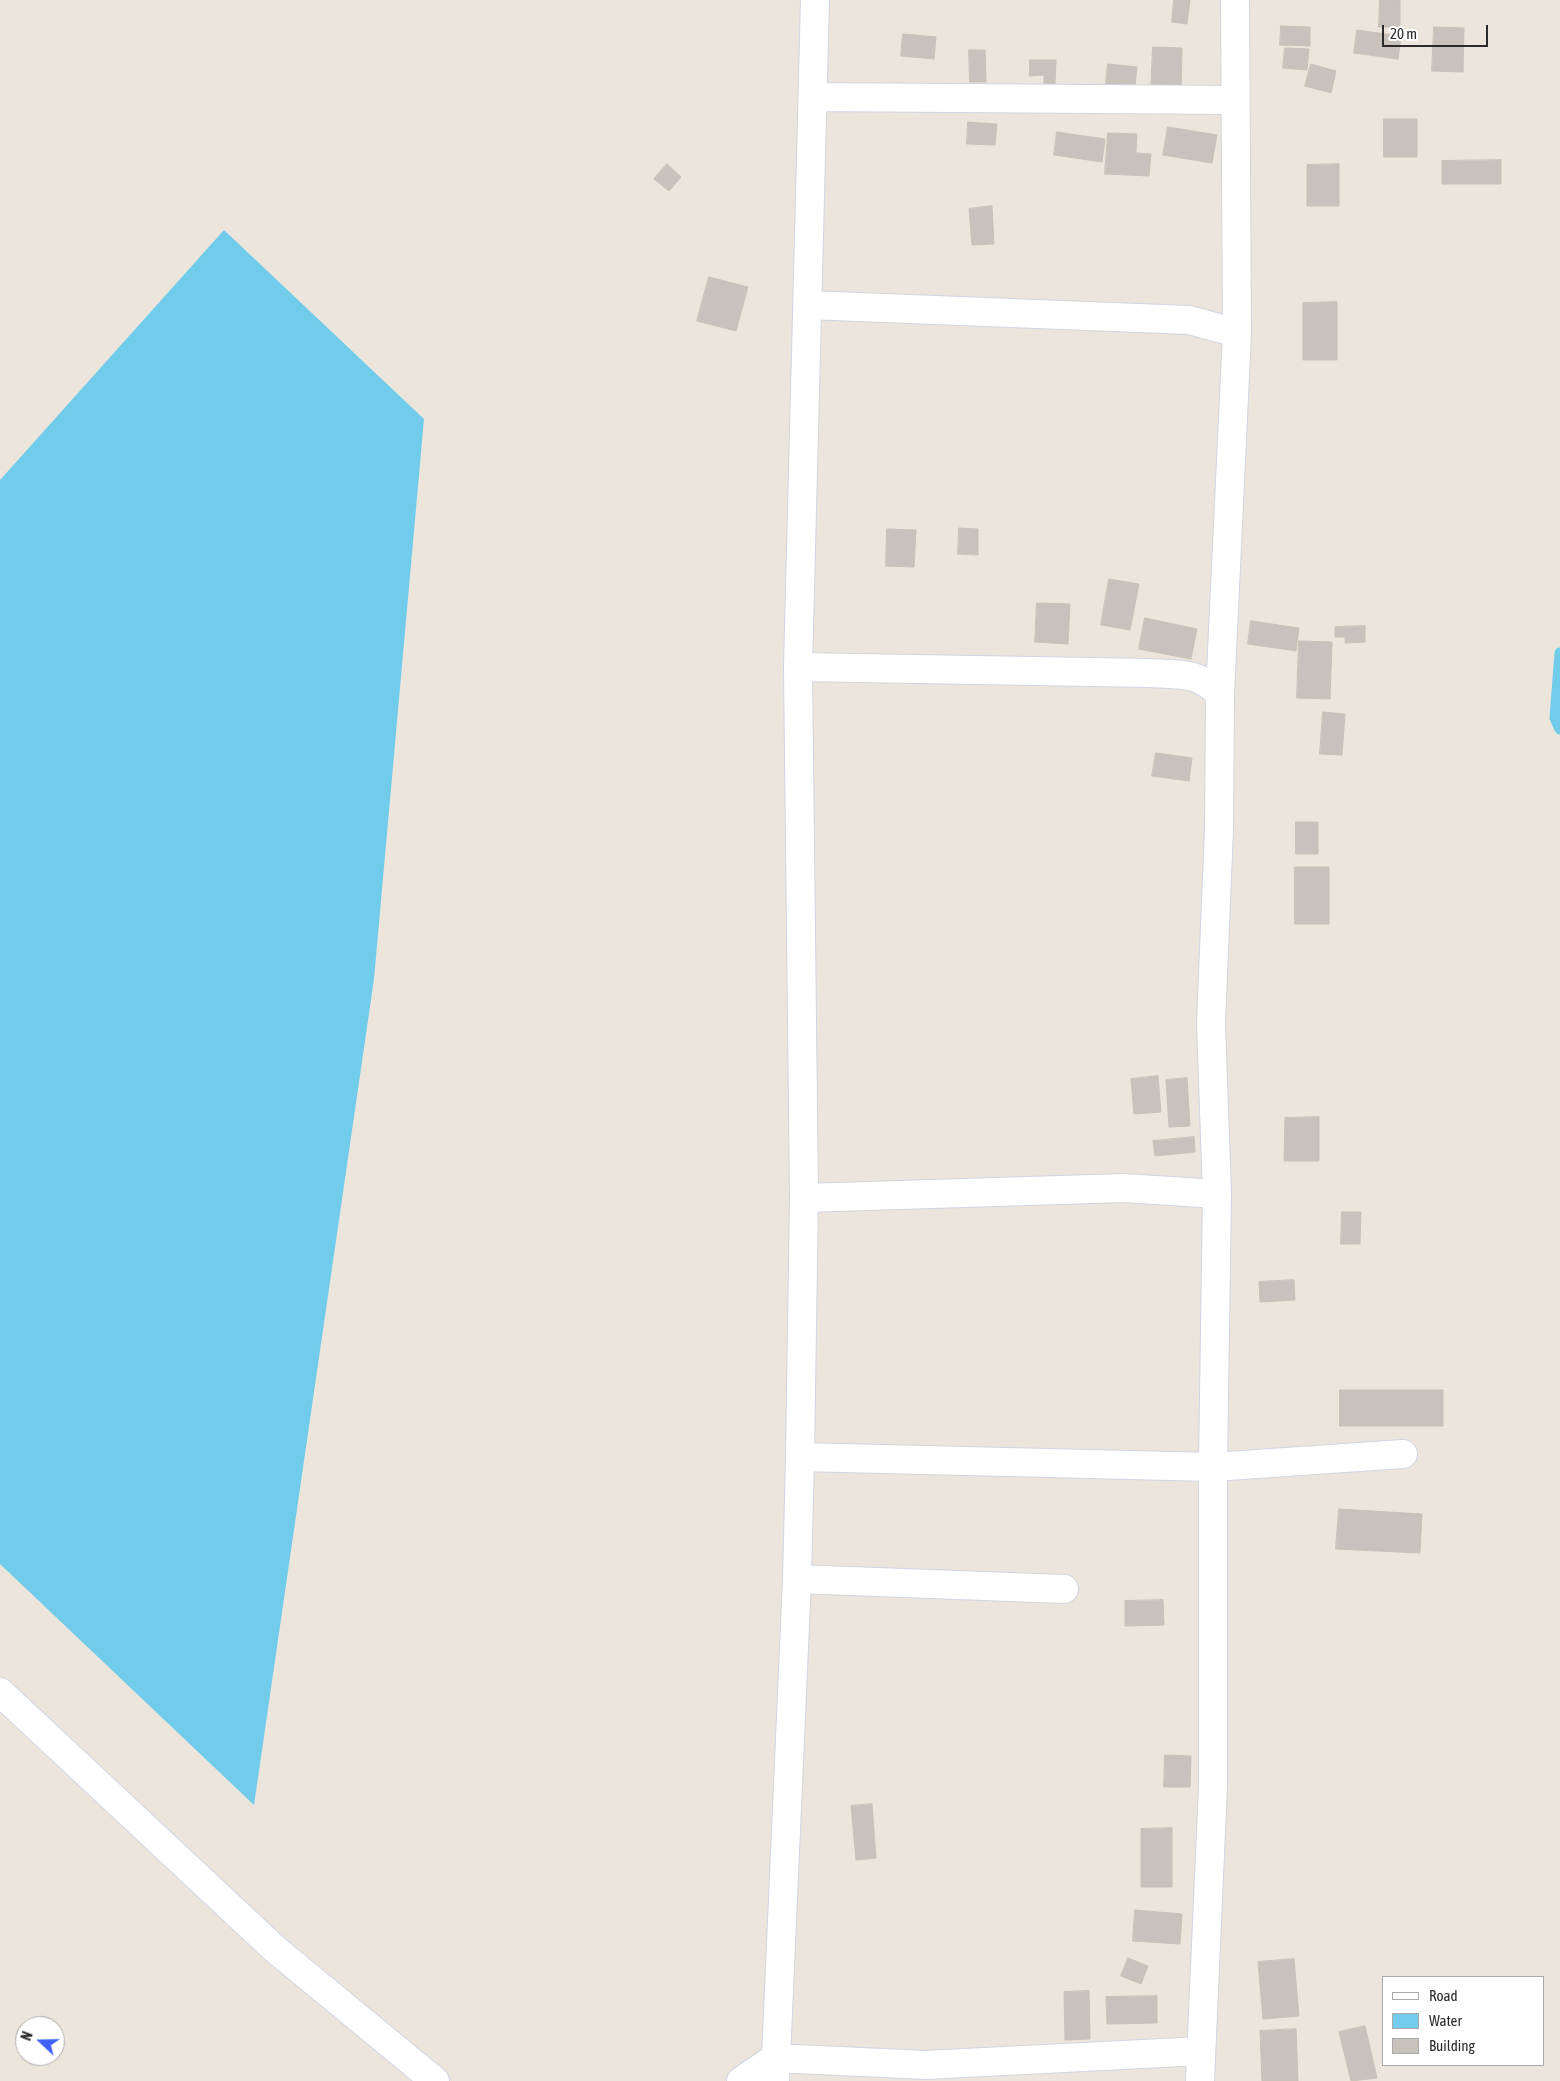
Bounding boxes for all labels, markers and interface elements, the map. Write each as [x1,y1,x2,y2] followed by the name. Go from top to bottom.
[1385,15,1491,47] scale bar
[1390,25,1417,42] text: 20 m
[1382,1976,1545,2066] legend
[1429,1987,1458,2004] text: Road
[1429,2012,1462,2029] text: Water
[15,2016,65,2066] north arrow
[18,2029,36,2043] text: N
[1429,2037,1475,2054] text: Building

